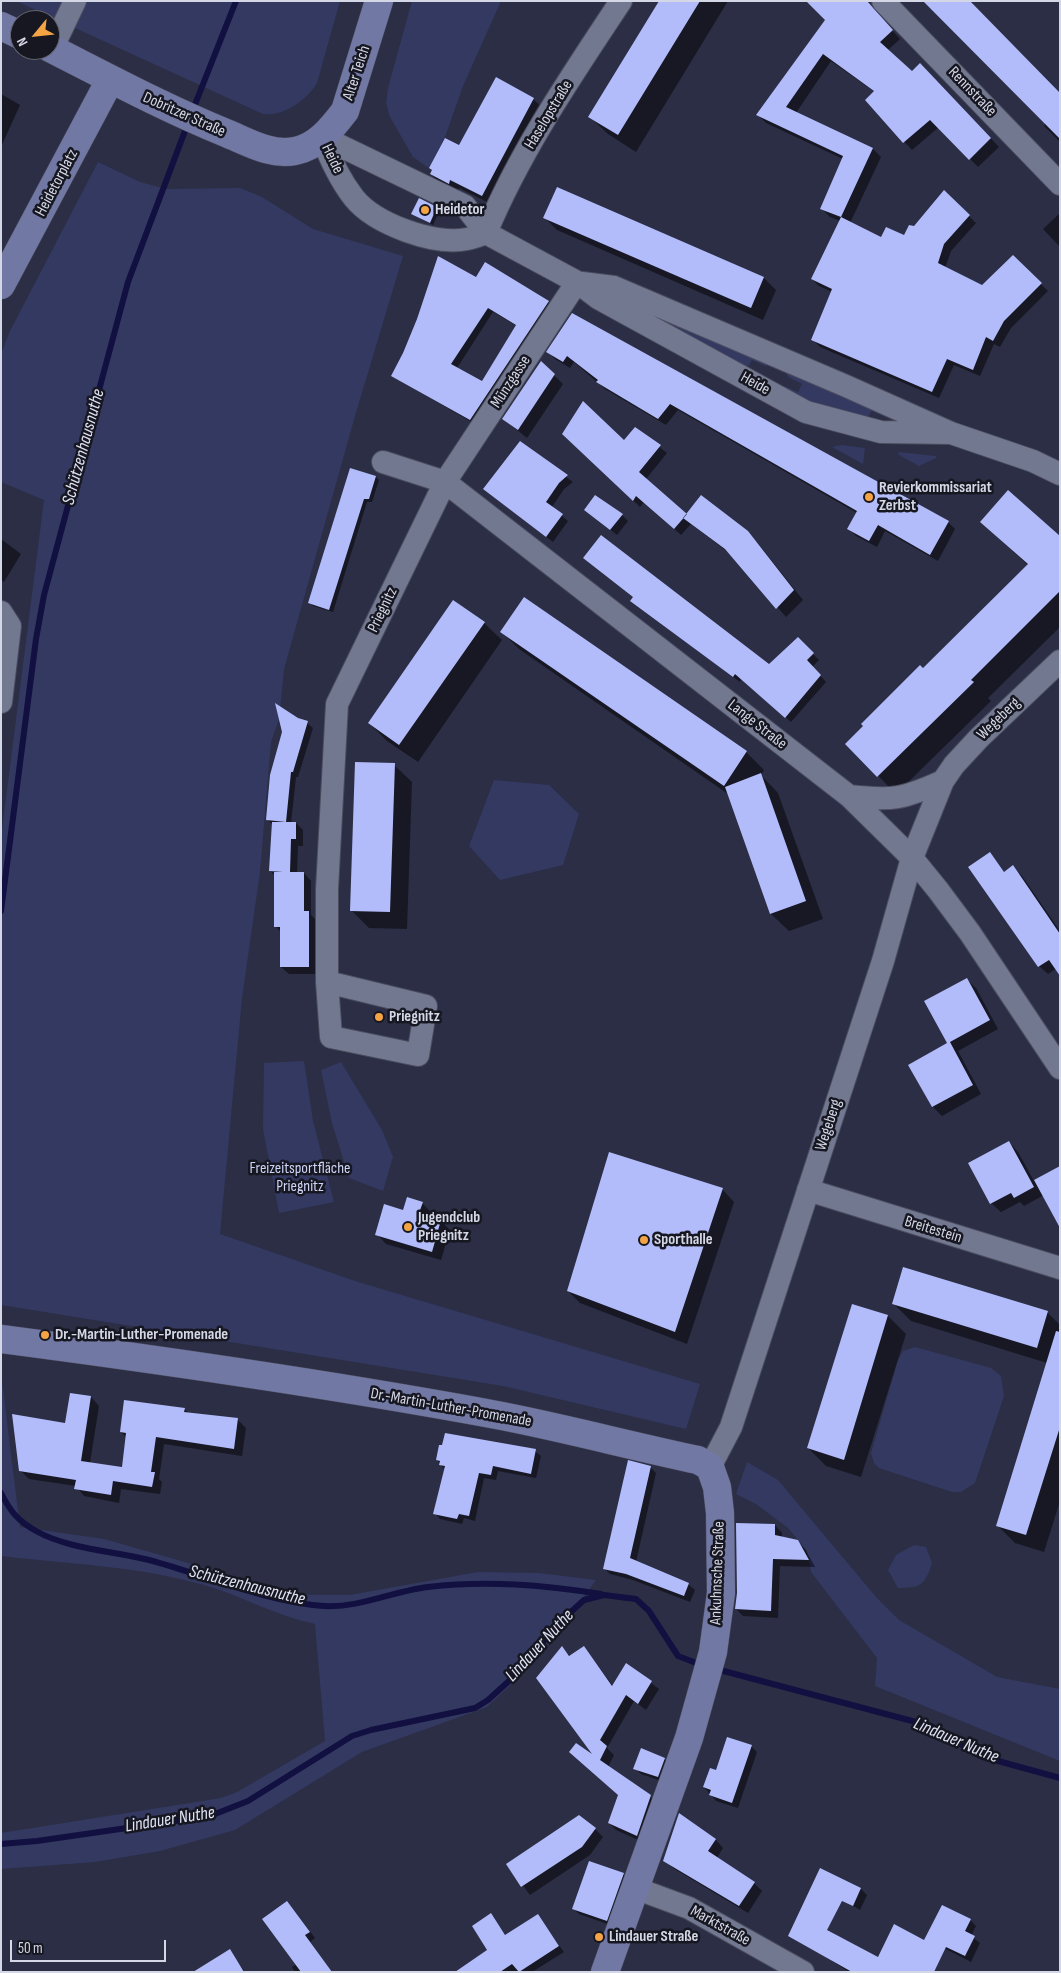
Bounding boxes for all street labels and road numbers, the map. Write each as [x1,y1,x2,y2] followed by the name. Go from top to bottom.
[339,43,375,103] street label: Alter Teich
[944,63,1000,121] street label: Rennstraße
[521,77,577,153] street label: Haselopstraße
[140,88,228,142] street label: Dobritzer Straße
[317,141,347,177] street label: Heide
[31,146,83,220] street label: Heidetorplatz
[487,352,535,412] street label: Münzgasse
[737,368,773,400] street label: Heide
[364,584,402,636] street label: Priegnitz
[973,694,1025,744] street label: Wegeberg
[724,696,790,754] street label: Lange Straße
[812,1097,846,1153] street label: Wegeberg
[902,1212,964,1248] street label: Breitestein
[369,1384,533,1432] street label: Dr.-Martin-Luther-Promenade
[707,1521,729,1625] street label: Ankuhnsche Straße
[687,1902,753,1950] street label: Marktstraße

